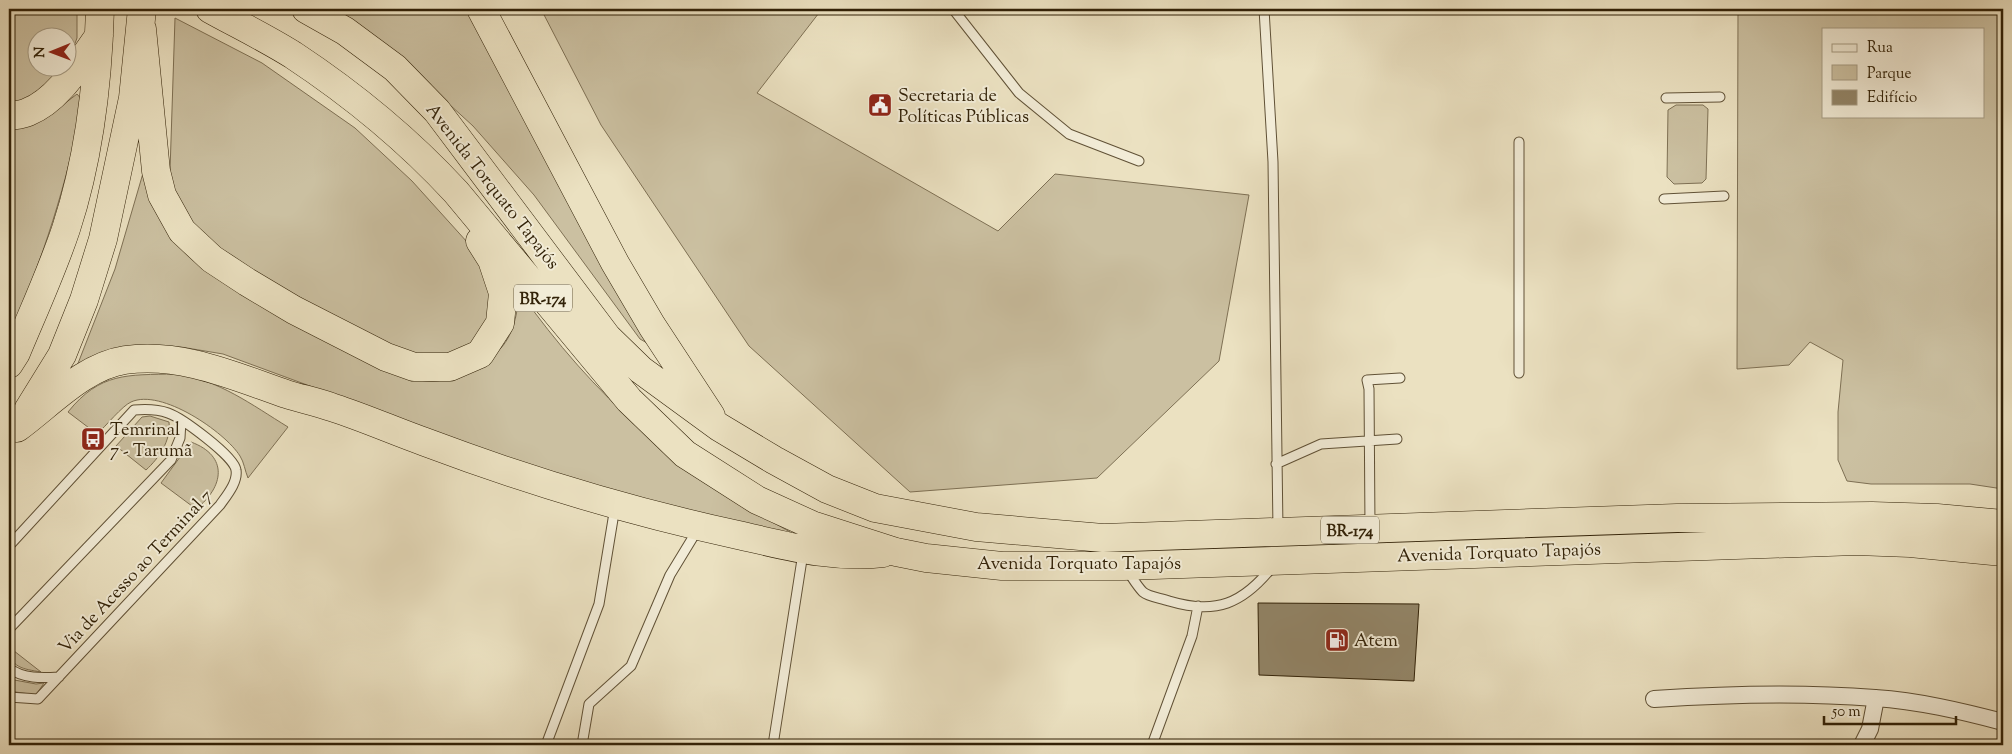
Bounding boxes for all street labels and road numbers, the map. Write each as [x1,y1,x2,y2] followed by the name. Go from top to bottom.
[418,99,564,276] street label: Avenida Torquato Tapajós
[514,284,572,312] road number: BR-174
[53,485,220,660] street label: Via de Acesso ao Terminal 7
[1321,516,1379,544] road number: BR-174
[1397,537,1601,571] street label: Avenida Torquato Tapajós
[977,552,1181,578] street label: Avenida Torquato Tapajós

